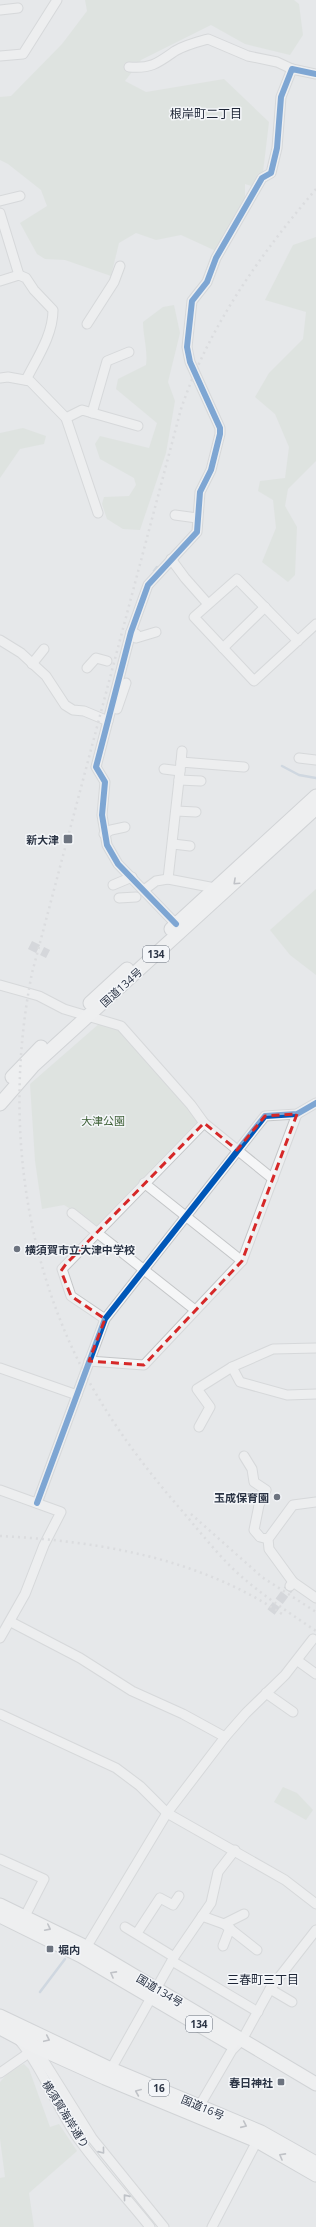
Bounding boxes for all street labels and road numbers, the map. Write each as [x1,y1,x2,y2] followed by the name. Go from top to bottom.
[143,946,169,962] road number: 134
[97,964,145,1010] street label: 国道134号
[134,1970,186,2010] street label: 国道134号
[186,2016,212,2032] road number: 134
[39,2077,93,2151] street label: 横須賀海岸通り
[149,2080,169,2096] road number: 16
[179,2091,227,2123] street label: 国道16号

